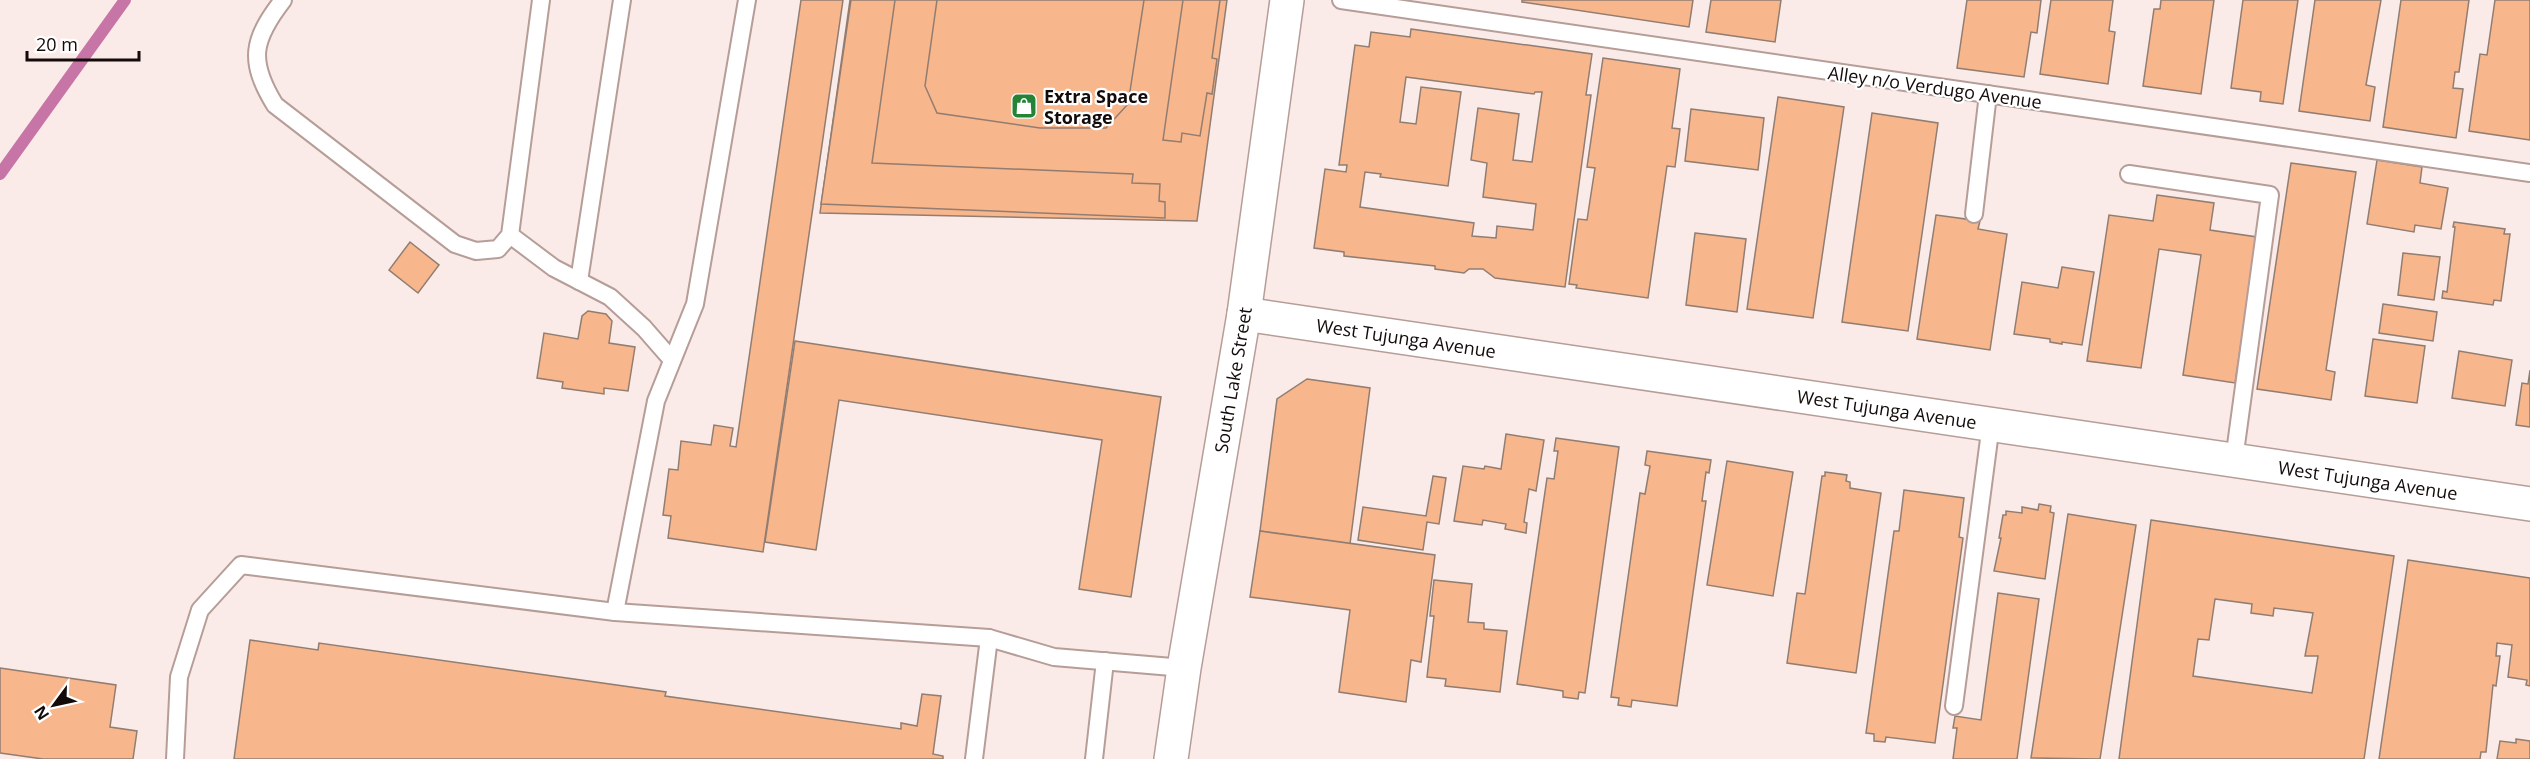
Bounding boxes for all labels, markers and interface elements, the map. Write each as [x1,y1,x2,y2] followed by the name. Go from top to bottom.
[27,24,140,62] scale bar
[36,32,78,56] text: 20 m
[1827,60,2043,114] street label: Alley n/o Verdugo Avenue
[1044,84,1148,129] place label: Extra Space Storage
[1009,91,1039,121] shop icon: Extra Space Storage
[1209,305,1257,455] street label: South Lake Street
[1315,313,1498,363] street label: West Tujunga Avenue
[1796,384,1978,434] street label: West Tujunga Avenue
[2276,455,2459,505] street label: West Tujunga Avenue
[24,675,84,735] north arrow
[29,702,54,725] text: N

